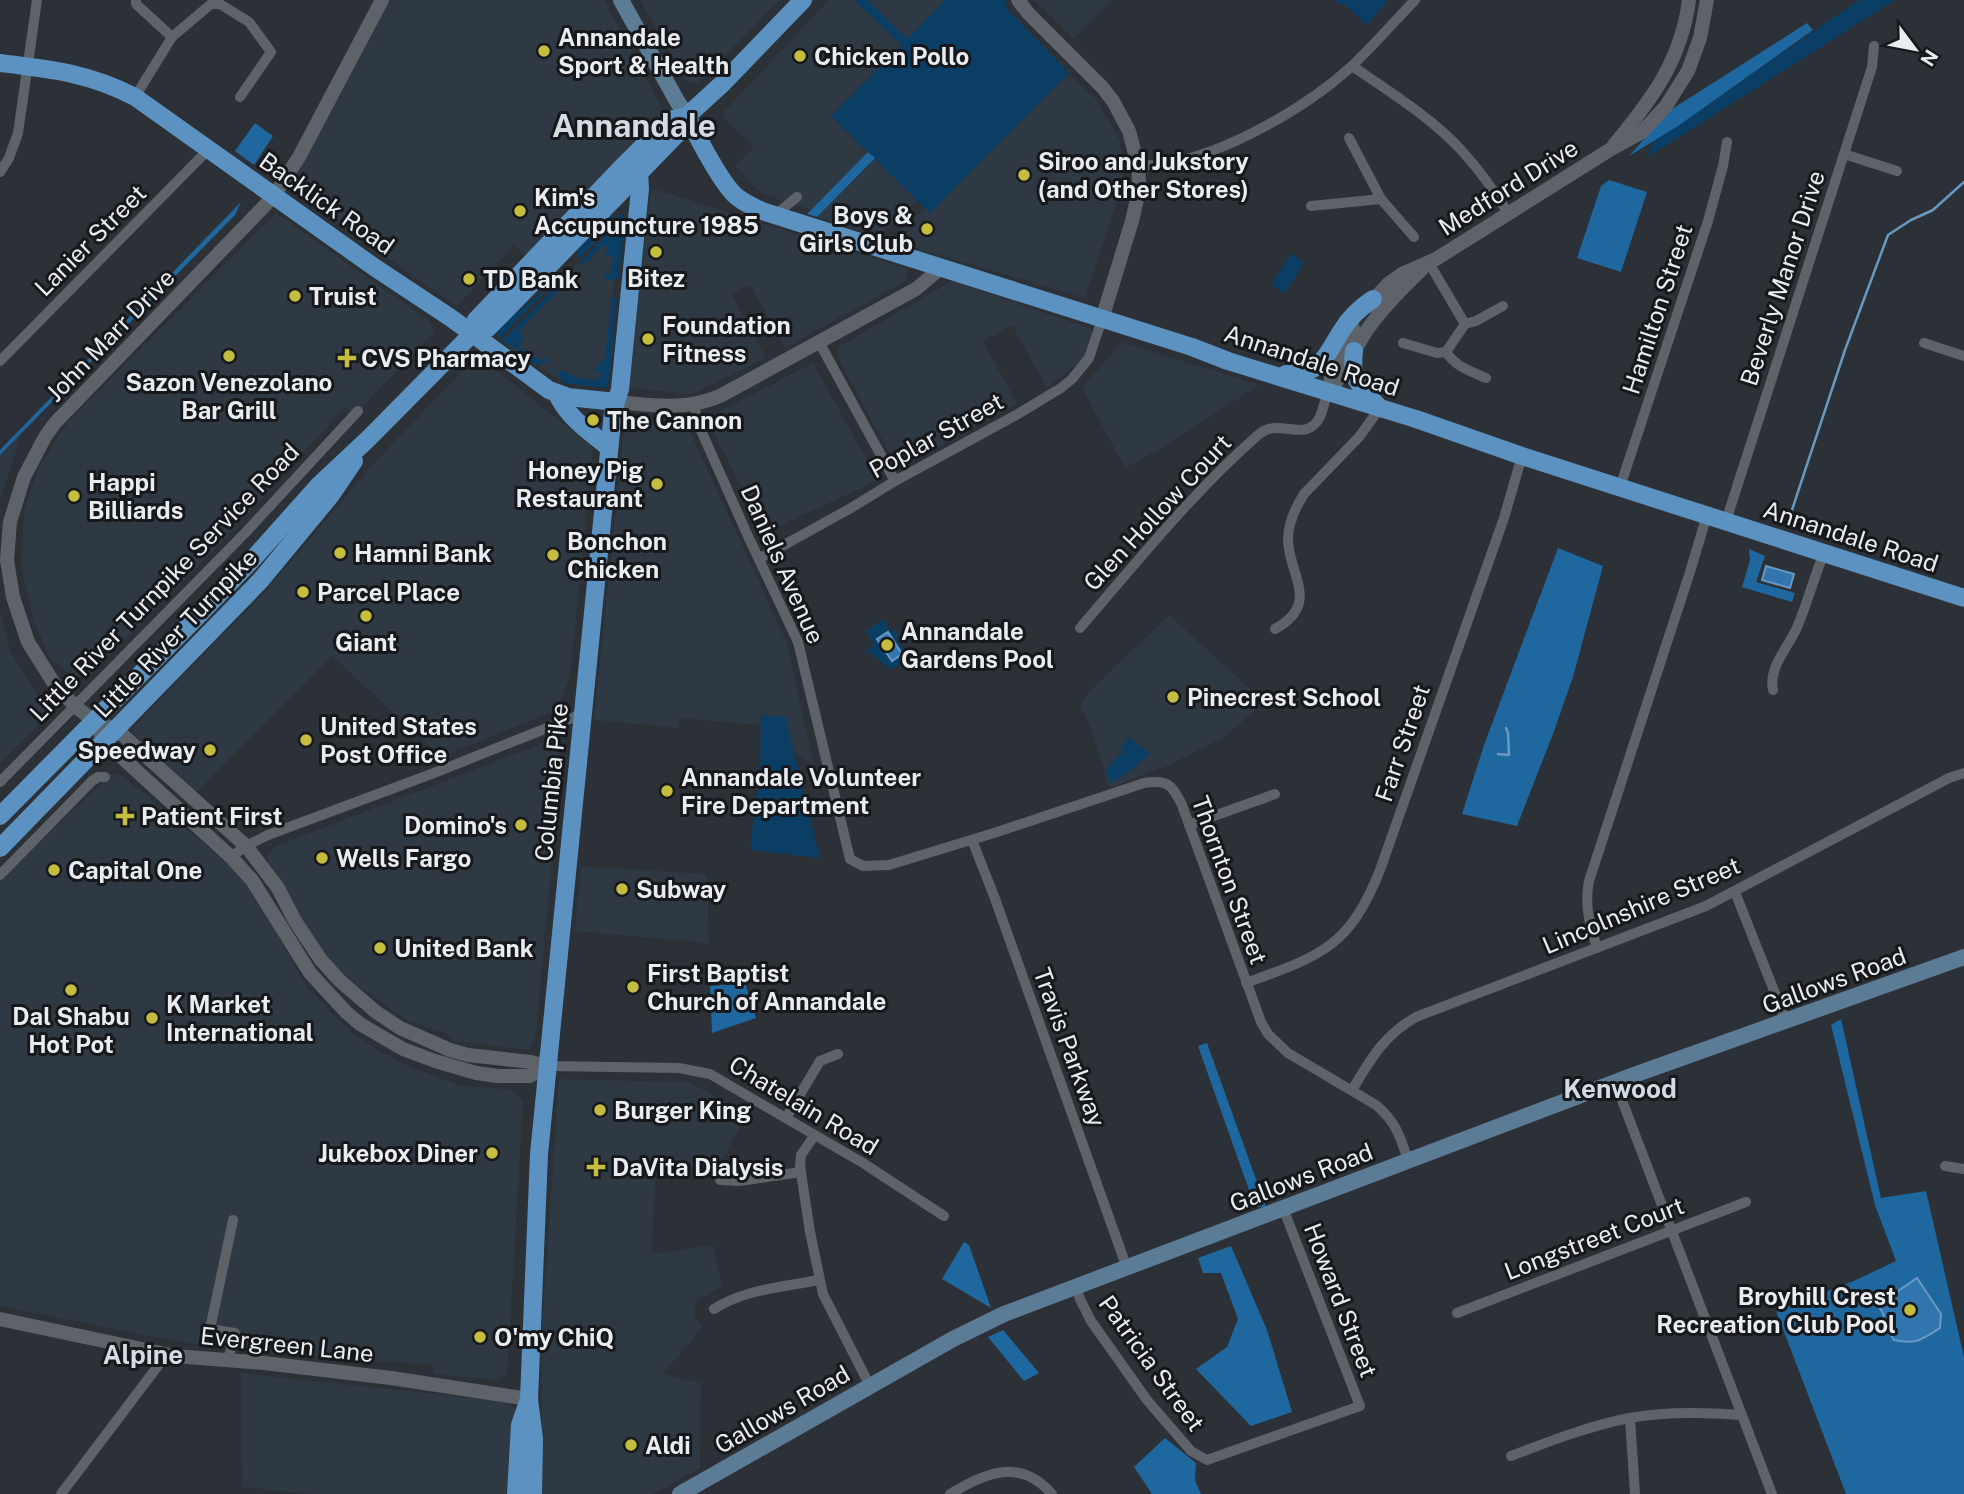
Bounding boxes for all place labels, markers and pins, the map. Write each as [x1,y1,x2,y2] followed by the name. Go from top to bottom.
[558,23,729,79] place label: Annandale Sport & Health
[814,42,969,70] place label: Chicken Pollo
[536,43,552,59] marker: Annandale Sport & Health
[792,48,808,64] marker: Chicken Pollo
[1038,147,1249,203] place label: Siroo and Jukstory (and Other Stores)
[1016,167,1032,183] marker: Siroo and Jukstory (and Other Stores)
[534,183,759,239] place label: Kim's Accupuncture 1985
[799,201,913,257] place label: Boys & Girls Club
[512,203,528,219] marker: Kim's Accupuncture 1985
[919,221,935,237] marker: Boys & Girls Club
[648,244,664,260] marker: Bitez
[627,264,685,292] place label: Bitez
[483,265,579,293] place label: TD Bank
[461,271,477,287] marker: TD Bank
[309,282,377,310] place label: Truist
[287,288,303,304] marker: Truist
[662,311,791,367] place label: Foundation Fitness
[640,331,656,347] marker: Foundation Fitness
[361,344,531,372] place label: CVS Pharmacy
[221,348,237,364] marker: Sazon Venezolano Bar Grill
[339,350,355,366] marker: CVS Pharmacy
[126,368,332,424] place label: Sazon Venezolano Bar Grill
[607,406,742,434] place label: The Cannon
[585,412,601,428] marker: The Cannon
[515,456,643,512] place label: Honey Pig Restaurant
[88,468,183,524] place label: Happi Billiards
[649,476,665,492] marker: Honey Pig Restaurant
[66,488,82,504] marker: Happi Billiards
[567,527,667,583] place label: Bonchon Chicken
[354,539,492,567] place label: Hamni Bank
[332,545,348,561] marker: Hamni Bank
[545,547,561,563] marker: Bonchon Chicken
[317,578,460,606] place label: Parcel Place
[295,584,311,600] marker: Parcel Place
[358,608,374,624] marker: Giant
[901,617,1054,673] place label: Annandale Gardens Pool
[335,628,397,656] place label: Giant
[879,637,895,653] marker: Annandale Gardens Pool
[1187,683,1381,711] place label: Pinecrest School
[1165,689,1181,705] marker: Pinecrest School
[320,712,477,768] place label: United States Post Office
[298,732,314,748] marker: United States Post Office
[77,736,196,764] place label: Speedway
[202,742,218,758] marker: Speedway
[681,763,921,819] place label: Annandale Volunteer Fire Department
[659,783,675,799] marker: Annandale Volunteer Fire Department
[141,802,283,830] place label: Patient First
[115,806,135,826] marker: Patient First
[404,811,507,839] place label: Domino's
[513,817,529,833] marker: Domino's
[336,844,471,872] place label: Wells Fargo
[314,850,330,866] marker: Wells Fargo
[68,856,202,884] place label: Capital One
[46,862,62,878] marker: Capital One
[636,875,727,903] place label: Subway
[614,881,630,897] marker: Subway
[394,934,534,962] place label: United Bank
[372,940,388,956] marker: United Bank
[647,959,886,1015] place label: First Baptist Church of Annandale
[625,979,641,995] marker: First Baptist Church of Annandale
[63,982,79,998] marker: Dal Shabu Hot Pot
[166,990,314,1046] place label: K Market International
[12,1002,130,1058] place label: Dal Shabu Hot Pot
[144,1010,160,1026] marker: K Market International
[614,1096,751,1124] place label: Burger King
[592,1102,608,1118] marker: Burger King
[318,1139,478,1167] place label: Jukebox Diner
[484,1145,500,1161] marker: Jukebox Diner
[612,1153,783,1181] place label: DaVita Dialysis
[586,1157,606,1177] marker: DaVita Dialysis
[1656,1282,1896,1338] place label: Broyhill Crest Recreation Club Pool
[1902,1302,1918,1318] marker: Broyhill Crest Recreation Club Pool
[494,1323,614,1351] place label: O'my ChiQ
[472,1329,488,1345] marker: O'my ChiQ
[645,1431,691,1459] place label: Aldi
[623,1437,639,1453] marker: Aldi

